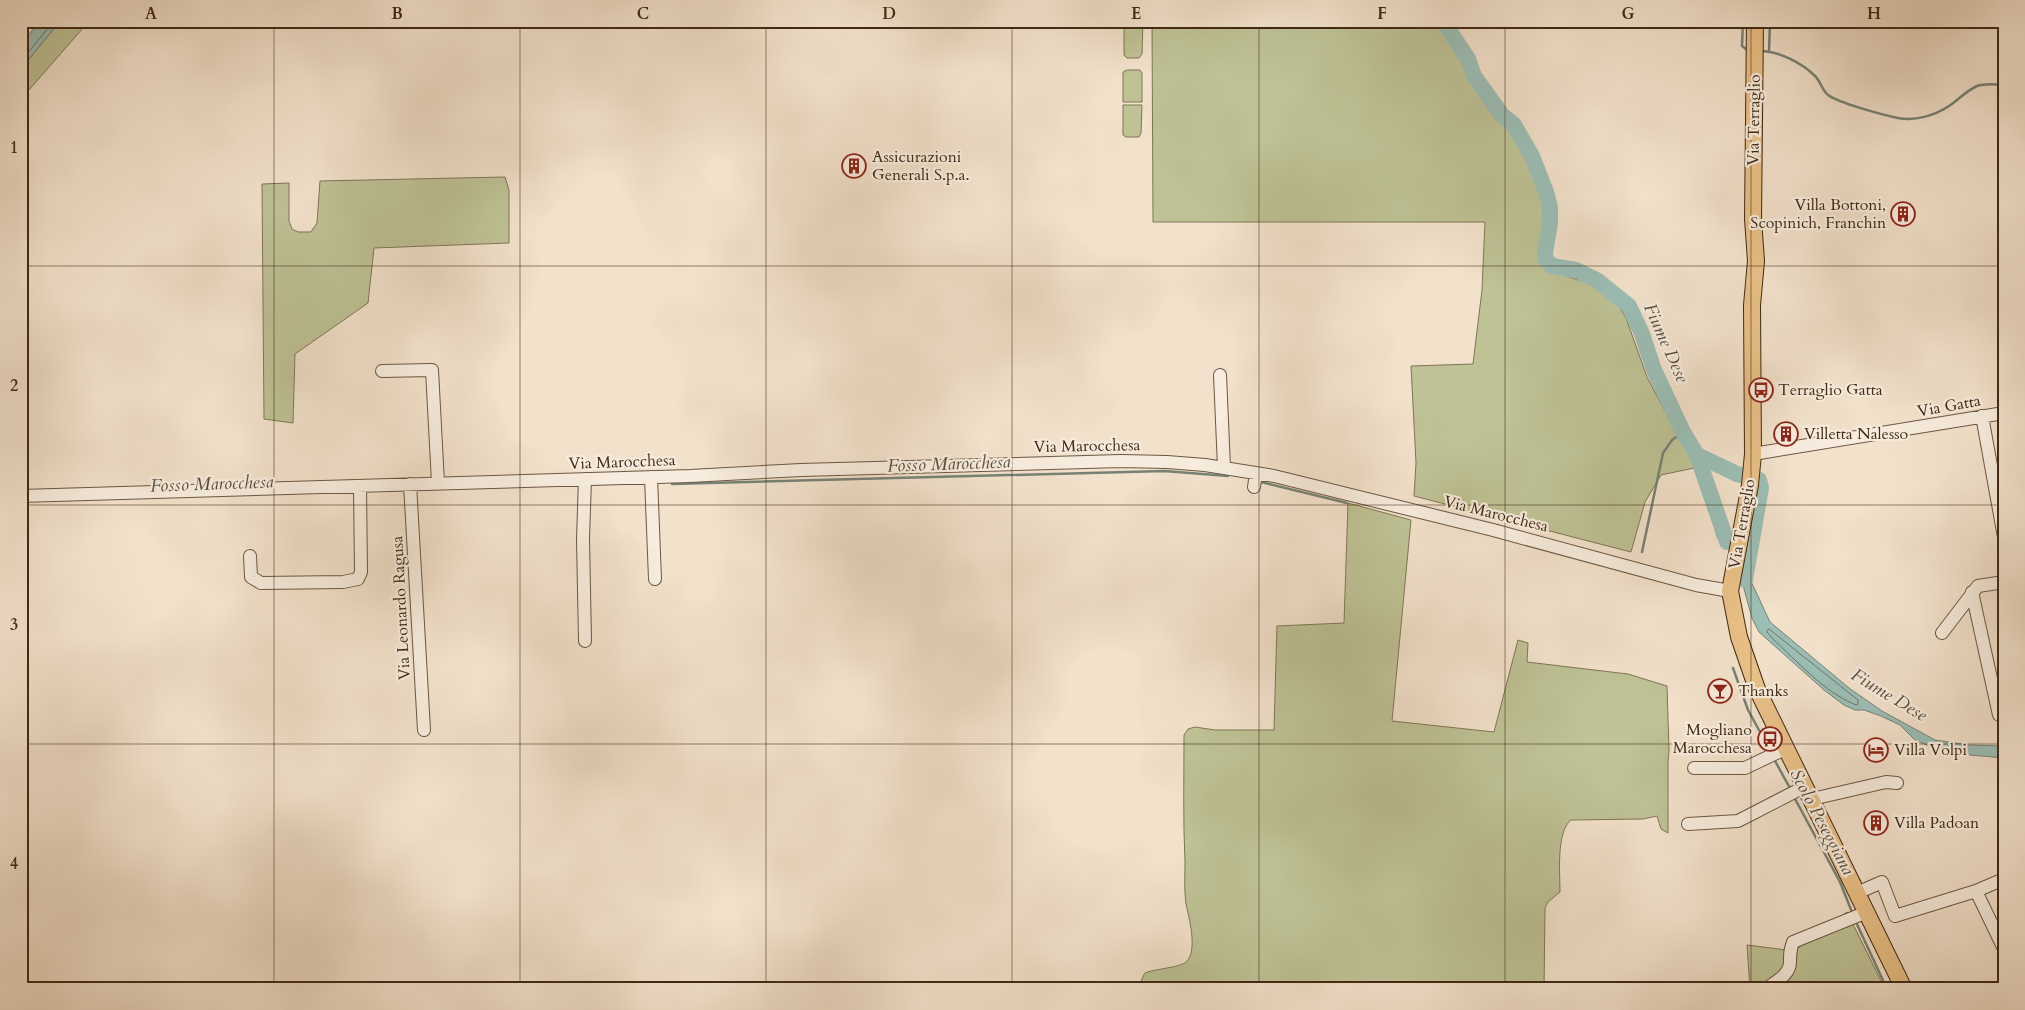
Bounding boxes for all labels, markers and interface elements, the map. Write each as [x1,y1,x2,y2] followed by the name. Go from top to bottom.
[145,3,157,25] text: A
[391,3,403,25] text: B
[637,3,649,25] text: C
[882,3,896,25] text: D
[1131,3,1141,25] text: E
[1377,3,1387,25] text: F
[1621,3,1635,25] text: G
[1867,3,1881,25] text: H
[1742,74,1766,166] street label: Via Terraglio
[10,137,18,159] text: 1
[872,146,970,186] place label: Assicurazioni Generali S.p.a.
[841,153,867,179] building icon: Assicurazioni Generali S.p.a.
[1750,194,1886,234] place label: Villa Bottoni, Scopinich, Franchin
[1890,201,1916,227] building icon: Villa Bottoni, Scopinich, Franchin
[1637,299,1695,388] water label: Fiume Dese
[10,375,18,397] text: 2
[1748,377,1774,403] bus stop icon: Terraglio Gatta
[1778,379,1883,401] place label: Terraglio Gatta
[1916,390,1983,422] street label: Via Gatta
[1773,421,1799,447] building icon: Villetta Nalesso
[1804,423,1909,445] place label: Villetta Nalesso
[1033,434,1141,458] street label: Via Marocchesa
[568,449,676,475] street label: Via Marocchesa
[887,449,1011,479] water label: Fosso Marocchesa
[150,469,274,499] water label: Fosso Marocchesa
[1723,477,1761,571] street label: Via Terraglio
[1442,490,1551,538] street label: Via Marocchesa
[386,535,416,681] street label: Via Leonardo Ragusa
[10,614,18,636] text: 3
[1846,663,1933,728] water label: Fiume Dese
[1707,678,1733,704] bar icon: Thanks
[1738,680,1788,702] place label: Thanks
[1673,719,1752,759] place label: Mogliano Marocchesa
[1757,726,1783,752] bus stop icon: Mogliano Marocchesa
[1863,737,1889,763] hotel icon: Villa Volpi
[1894,739,1968,761] place label: Villa Volpi
[1783,764,1861,880] water label: Scolo Peseggiana
[1863,810,1889,836] building icon: Villa Padoan
[1894,812,1979,834] place label: Villa Padoan
[10,853,18,875] text: 4

